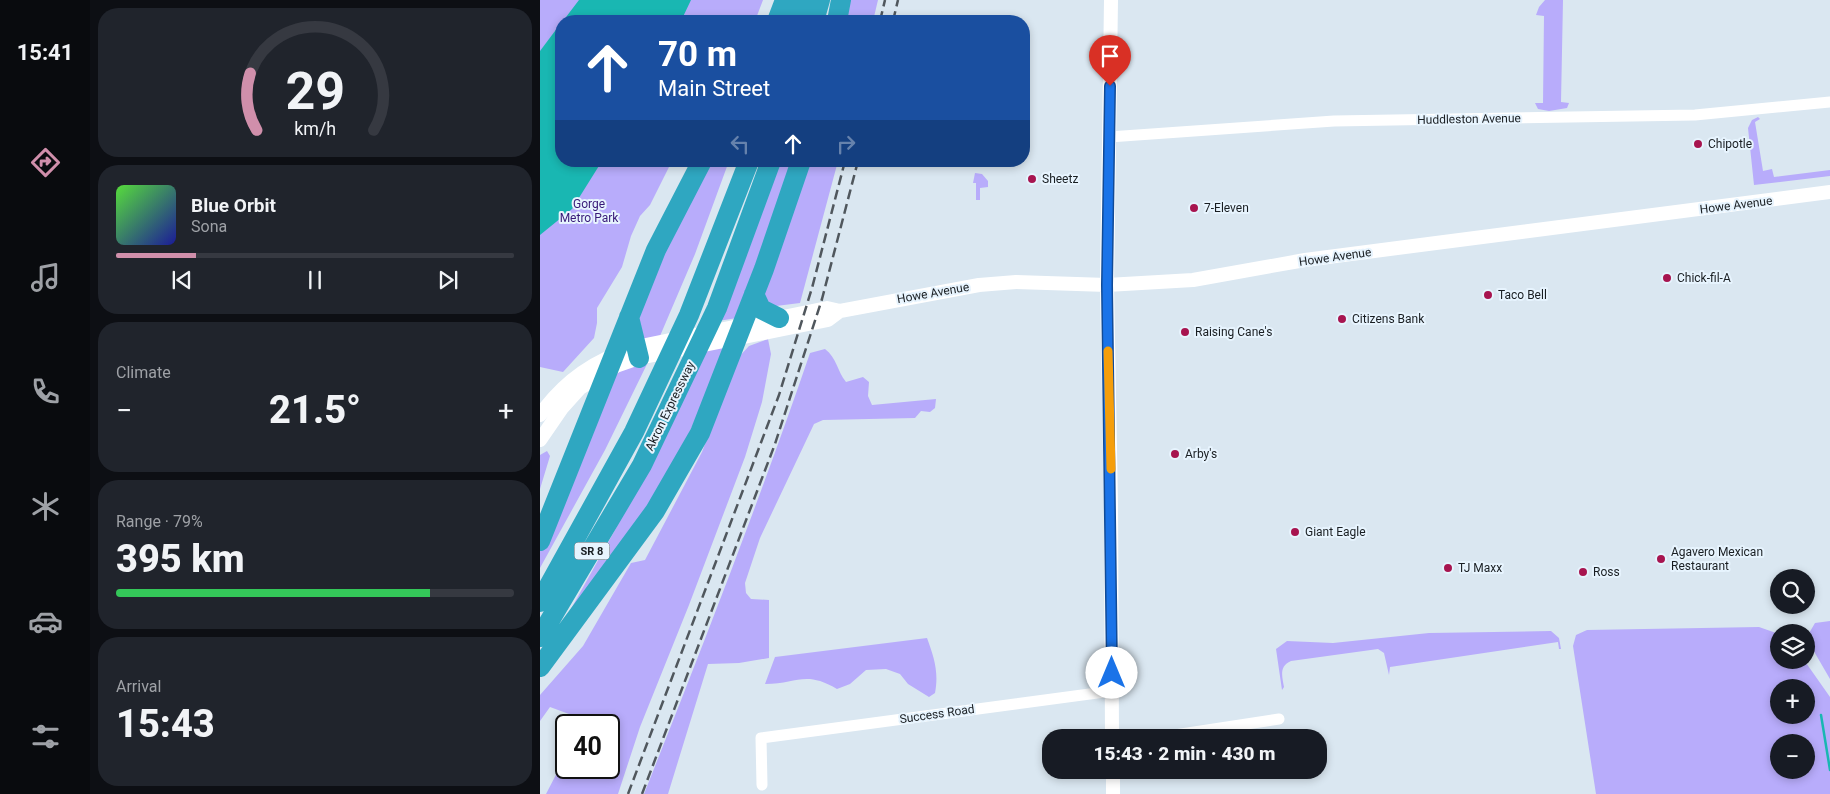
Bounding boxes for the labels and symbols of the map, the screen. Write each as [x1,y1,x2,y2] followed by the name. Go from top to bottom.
[1089,35,1131,86] pin
[1417,111,1521,127] street label: Huddleston Avenue
[1708,137,1752,151] place label: Chipotle
[1692,138,1704,150] marker: Chipotle
[1042,172,1078,186] place label: Sheetz
[1026,173,1038,185] marker: Sheetz
[1699,194,1773,216] street label: Howe Avenue
[560,197,619,225] park label: Gorge Metro Park
[1204,201,1249,215] place label: 7-Eleven
[1188,202,1200,214] marker: 7-Eleven
[1298,245,1372,269] street label: Howe Avenue
[1677,271,1731,285] place label: Chick-fil-A
[1661,272,1673,284] marker: Chick-fil-A
[896,280,970,306] street label: Howe Avenue
[1498,288,1547,302] place label: Taco Bell
[1482,289,1494,301] marker: Taco Bell
[1352,312,1425,326] place label: Citizens Bank
[1336,313,1348,325] marker: Citizens Bank
[1195,325,1272,339] place label: Raising Cane's
[1179,326,1191,338] marker: Raising Cane's
[642,359,698,453] street label: Akron Expressway
[1185,447,1217,461] place label: Arby's
[1169,448,1181,460] marker: Arby's
[1305,525,1366,539] place label: Giant Eagle
[1289,526,1301,538] marker: Giant Eagle
[574,542,610,560] road number: SR 8
[1671,545,1763,573] place label: Agavero Mexican Restaurant
[1655,553,1667,565] marker: Agavero Mexican Restaurant
[1458,561,1502,575] place label: TJ Maxx
[1442,562,1454,574] marker: TJ Maxx
[1593,565,1620,579] place label: Ross
[1577,566,1589,578] marker: Ross
[1085,646,1137,698] position arrow
[899,702,975,726] street label: Success Road
[555,714,620,779] speed limit sign: 40

